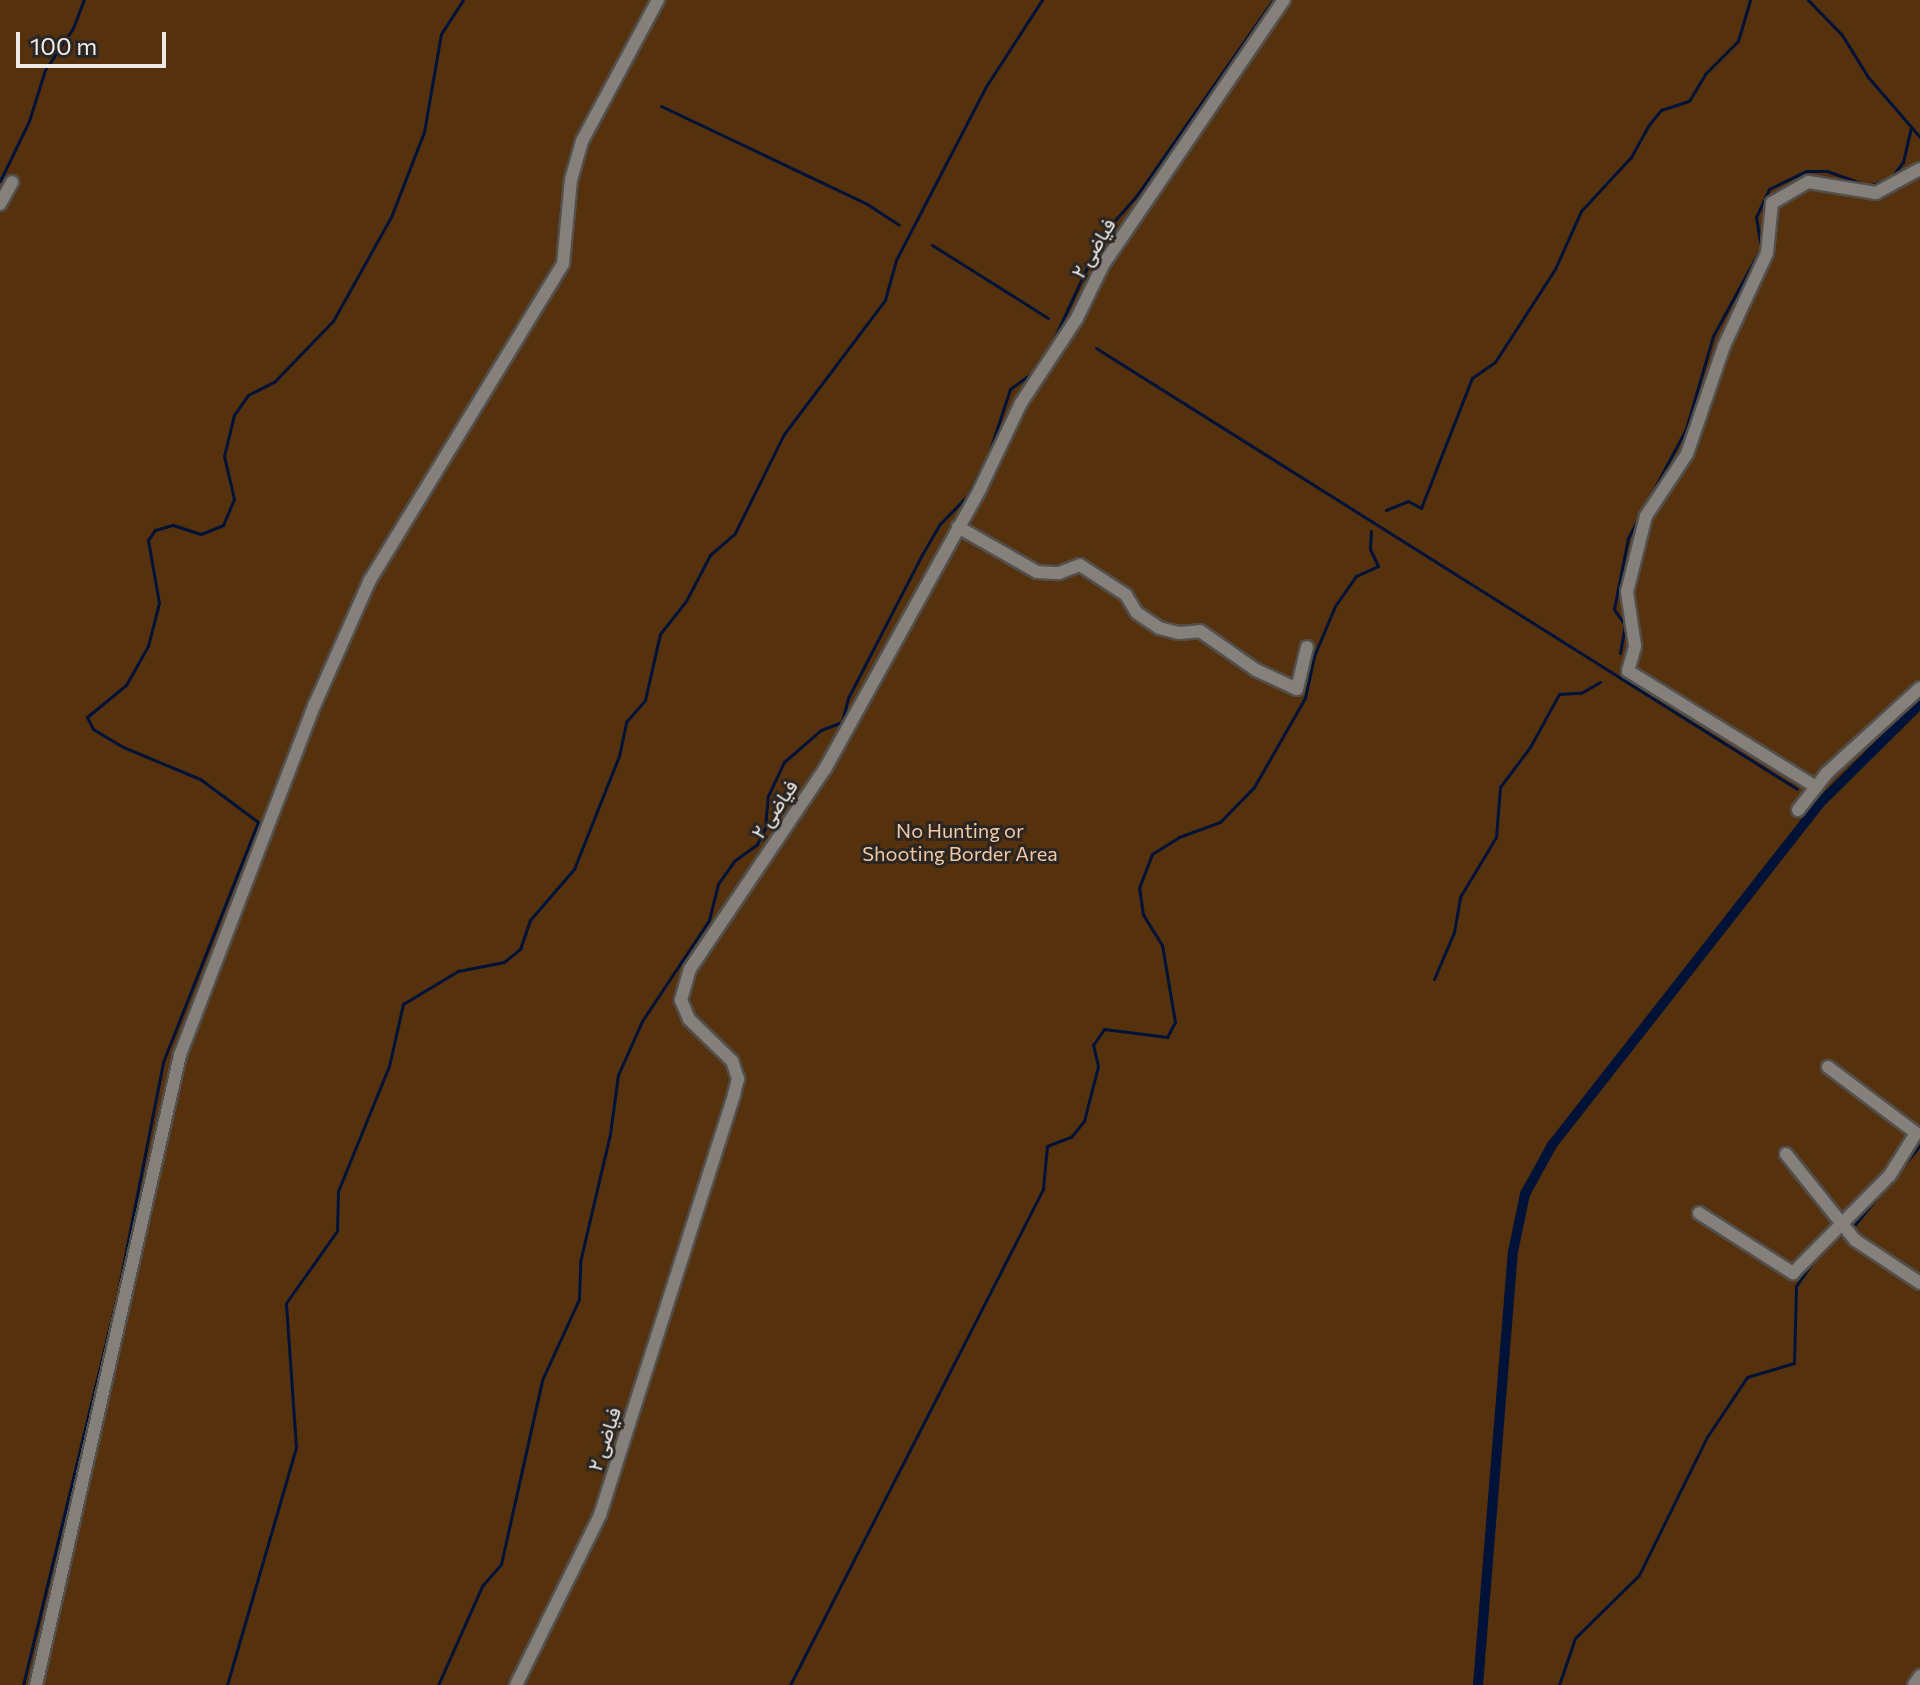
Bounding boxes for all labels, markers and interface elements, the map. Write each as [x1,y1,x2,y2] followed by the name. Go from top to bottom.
[20,16,170,66] scale bar
[30,31,97,60] text: 100 m
[1066,214,1120,282] street label: فیاضی ۲
[746,775,802,843] street label: فیاضی ۲
[862,819,1058,866] park label: No Hunting or Shooting Border Area
[582,1404,626,1474] street label: فیاضی ۲

